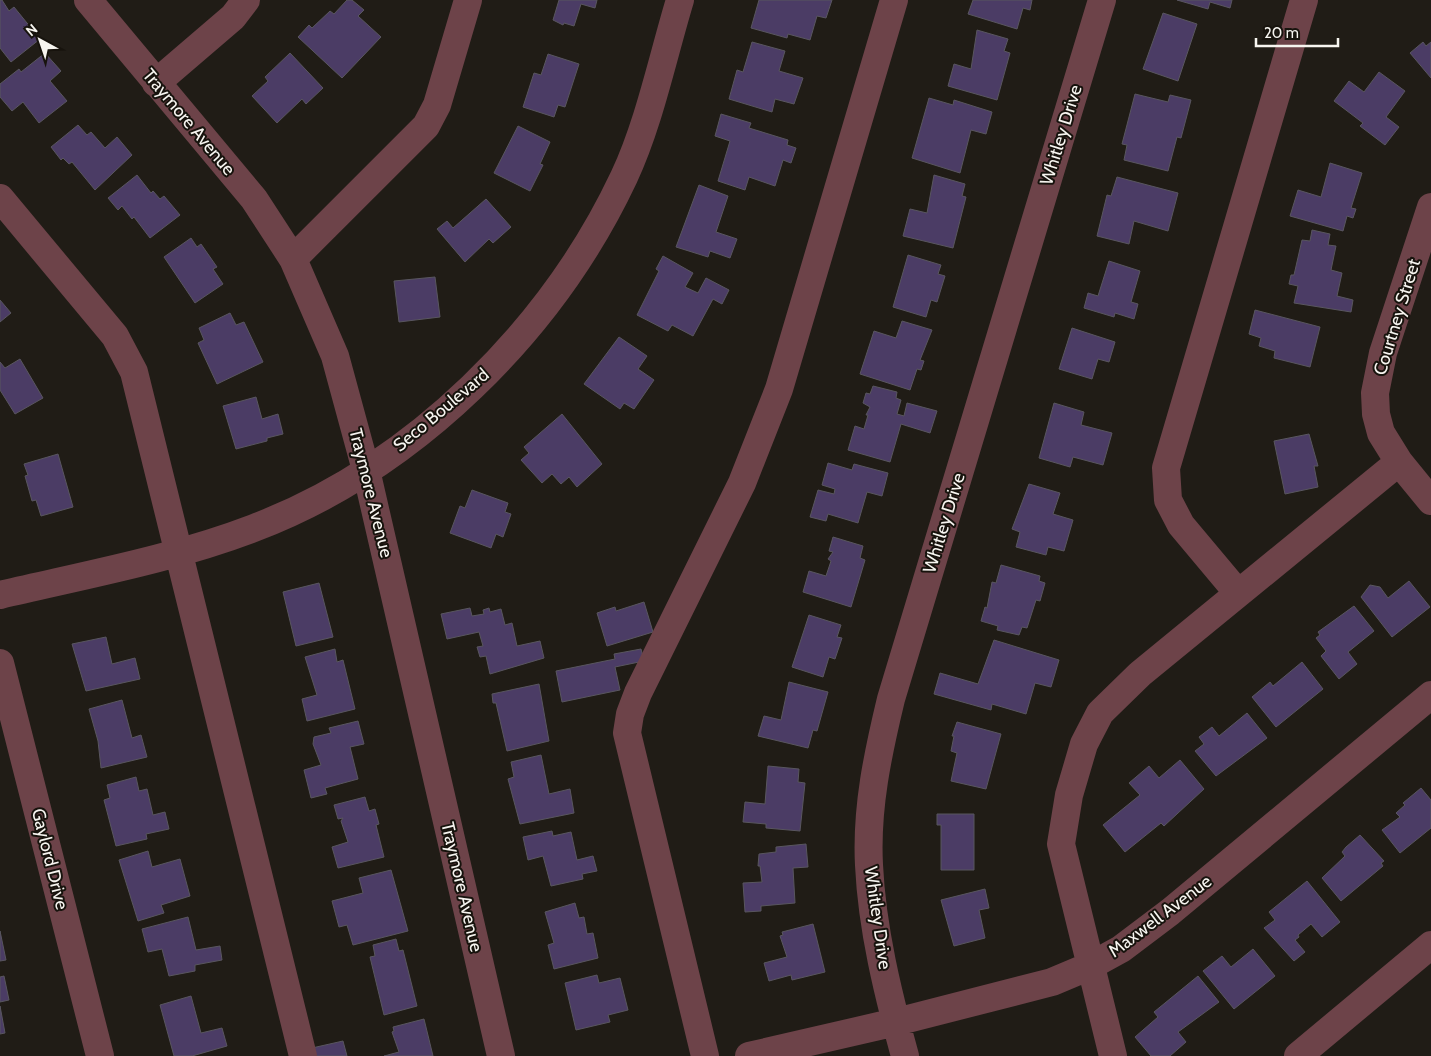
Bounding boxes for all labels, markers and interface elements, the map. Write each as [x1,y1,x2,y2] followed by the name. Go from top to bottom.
[15,15,65,65] north arrow
[1256,15,1338,47] scale bar
[22,20,41,40] text: N
[1264,24,1299,42] text: 20 m
[138,64,240,180] street label: Traymore Avenue
[1035,82,1087,188] street label: Whitley Drive
[1369,256,1425,378] street label: Courtney Street
[389,364,493,456] street label: Seco Boulevard
[344,426,398,560] street label: Traymore Avenue
[918,470,970,576] street label: Whitley Drive
[27,806,73,912] street label: Gaylord Drive
[436,820,488,954] street label: Traymore Avenue
[860,865,896,971] street label: Whitley Drive
[1104,870,1216,962] street label: Maxwell Avenue

